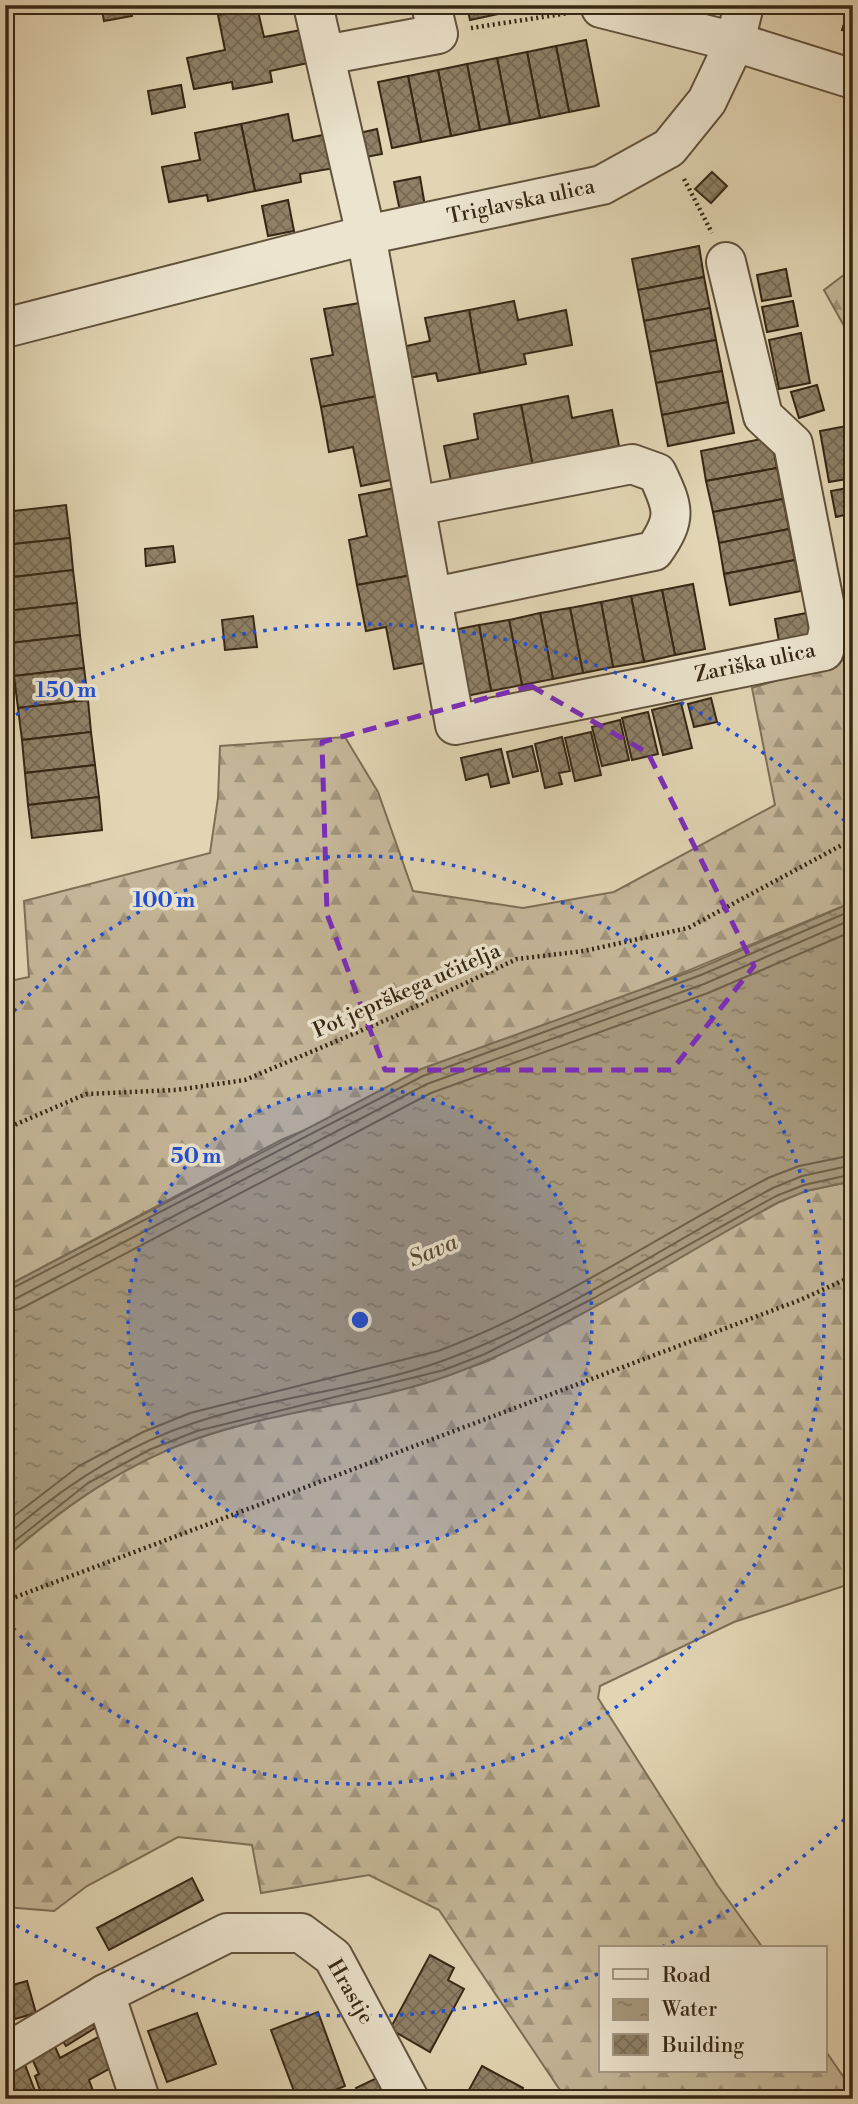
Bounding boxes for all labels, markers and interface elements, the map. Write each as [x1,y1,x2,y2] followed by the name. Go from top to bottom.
[445,174,598,230] street label: Triglavska ulica
[692,637,818,688] street label: Zariška ulica
[36,678,96,704] text: 150 m
[133,888,195,914] text: 100 m
[309,938,505,1044] street label: Pot jeprškega učitelja
[171,1144,221,1170] text: 50 m
[404,1228,462,1274] water label: Sava
[348,1308,372,1332] centre of rings
[599,1946,826,2072] legend
[321,1955,379,2029] street label: Hrastje
[662,1963,711,1989] text: Road
[661,1997,717,2023] text: Water
[661,2033,744,2059] text: Building

